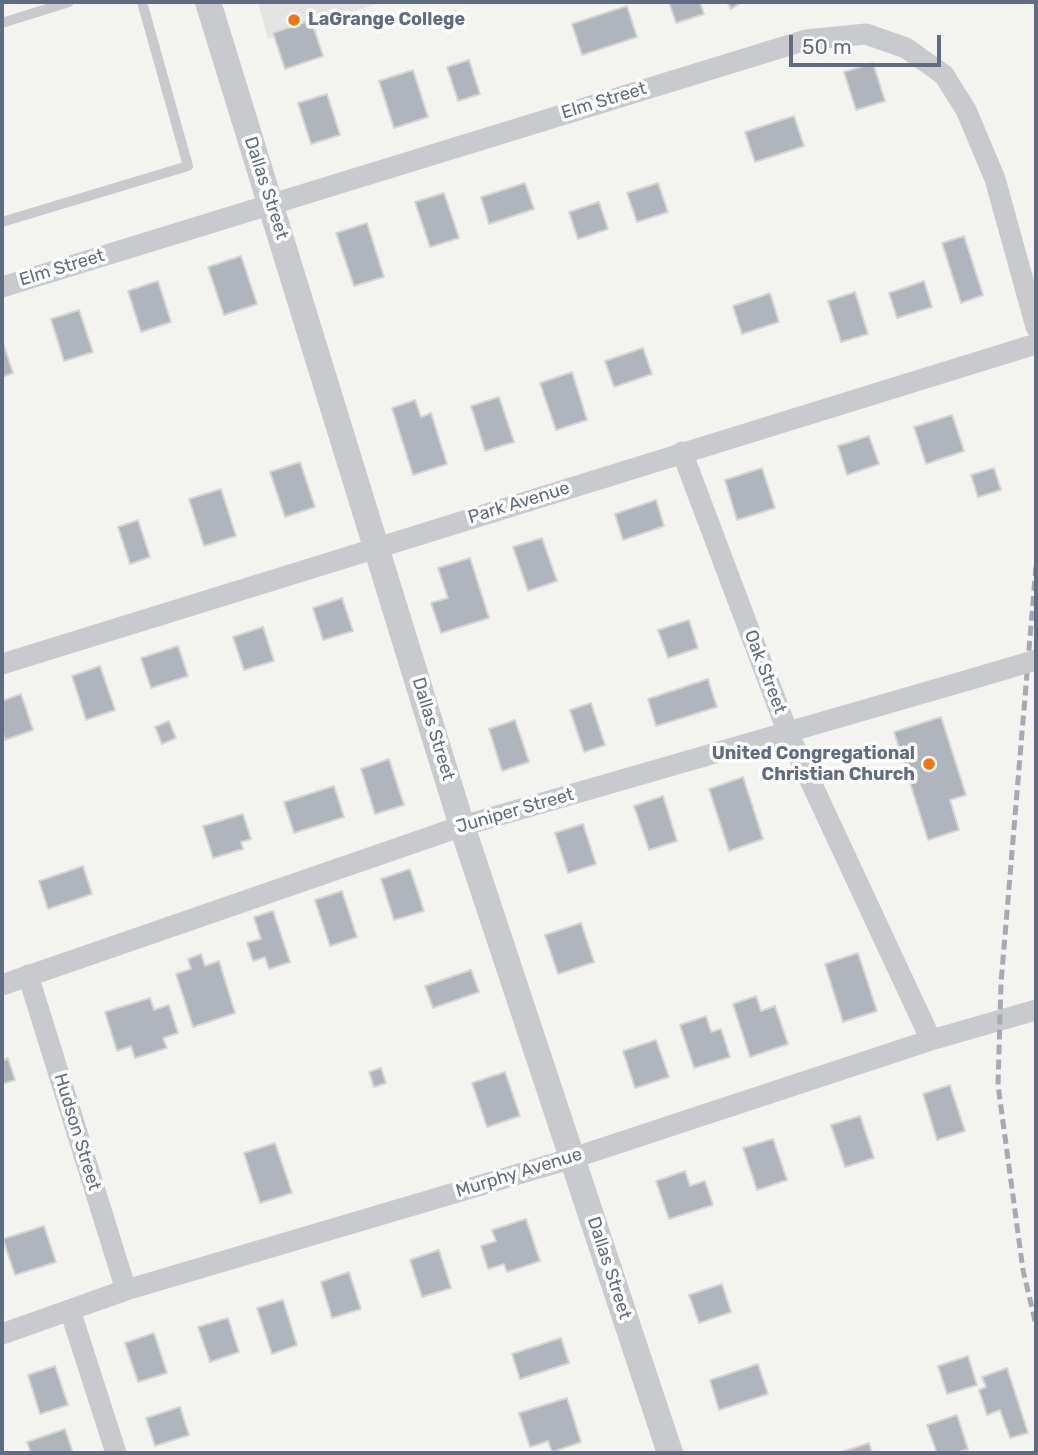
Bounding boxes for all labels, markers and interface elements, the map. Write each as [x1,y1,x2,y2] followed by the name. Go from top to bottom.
[308,9,465,31] place label: LaGrange College
[286,12,302,28] marker: LaGrange College
[793,21,945,65] scale bar
[802,34,852,59] text: 50 m
[559,78,649,124] street label: Elm Street
[239,134,293,242] street label: Dallas Street
[17,245,107,291] street label: Elm Street
[466,477,572,529] street label: Park Avenue
[739,627,791,717] street label: Oak Street
[407,675,459,783] street label: Dallas Street
[712,743,915,786] place label: United Congregational Christian Church
[921,756,937,772] marker: United Congregational Christian Church
[454,784,576,838] street label: Juniper Street
[49,1071,105,1193] street label: Hudson Street
[453,1144,585,1202] street label: Murphy Avenue
[582,1214,636,1322] street label: Dallas Street

